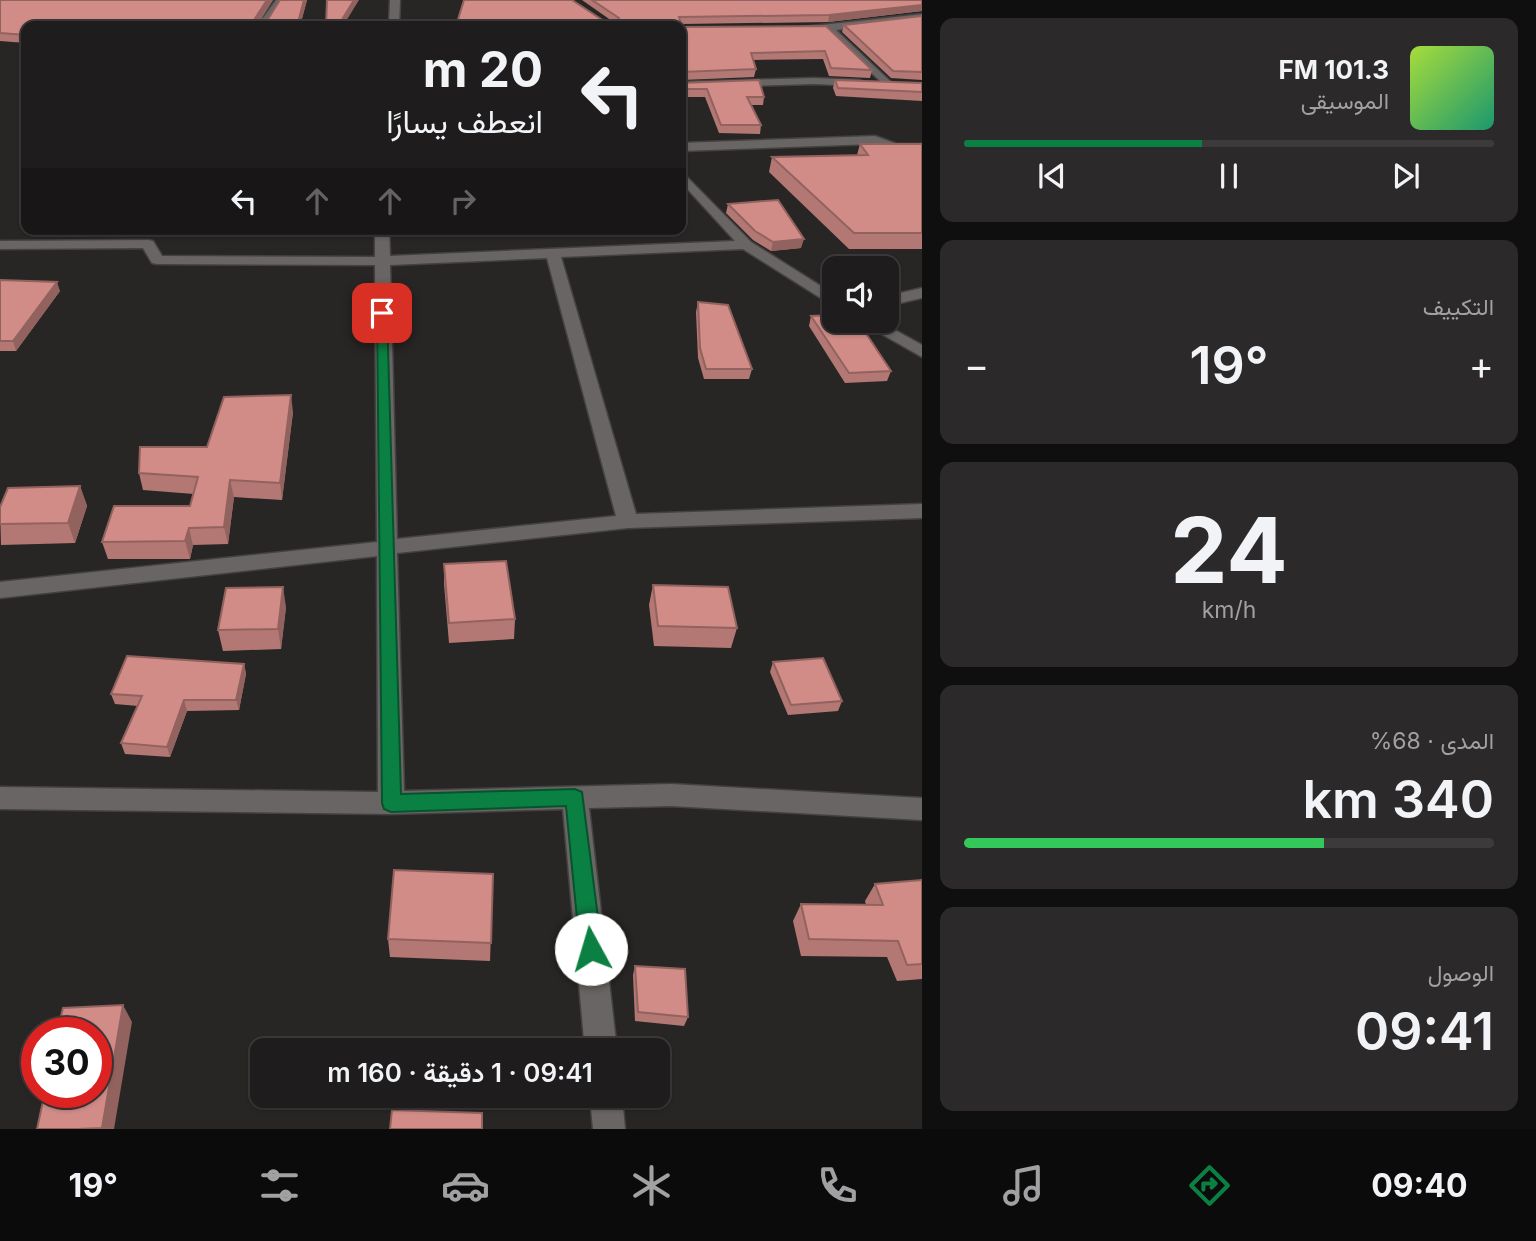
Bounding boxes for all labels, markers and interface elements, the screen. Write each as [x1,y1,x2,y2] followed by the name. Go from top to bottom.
[423,40,543,99] text: 20 m
[567,49,658,140] icon: left
[1279,54,1389,85] text: 101.3 FM
[1301,87,1389,115] text: الموسيقى
[386,102,543,141] text: انعطف يسارًا
[1033,157,1071,195] icon: previous
[1210,157,1248,195] icon: pause
[1387,157,1425,195] icon: next
[225,182,263,220] icon: left
[298,182,336,220] icon: ahead
[371,182,409,220] icon: ahead
[444,182,482,220] icon: right
[822,256,899,333] map controls
[822,256,899,333] button: sound
[352,283,412,343] pin
[1423,293,1494,321] text: التكييف
[363,294,401,332] icon: arrive
[1189,334,1269,397] text: 19°
[964,342,989,388] text: −
[1469,342,1494,388] text: +
[1170,495,1288,605] text: 24
[1202,596,1256,624] text: km/h
[1370,727,1494,755] text: المدى · 68%
[1302,768,1494,831] text: 340 km
[554,912,628,986] position arrow
[1428,959,1494,987] text: الوصول
[1355,1000,1494,1063] text: 09:41
[21,1017,112,1108] speed limit sign: 30
[327,1057,593,1088] text: 09:41 · 1 دقيقة · 160 m
[255,1161,304,1210] icon: filters
[441,1161,490,1210] icon: car
[627,1161,676,1210] icon: climate
[813,1161,862,1210] icon: phone
[999,1161,1048,1210] icon: music
[1185,1161,1234,1210] icon: directions
[69,1166,118,1205] text: 19°
[1371,1166,1467,1205] text: 09:40

